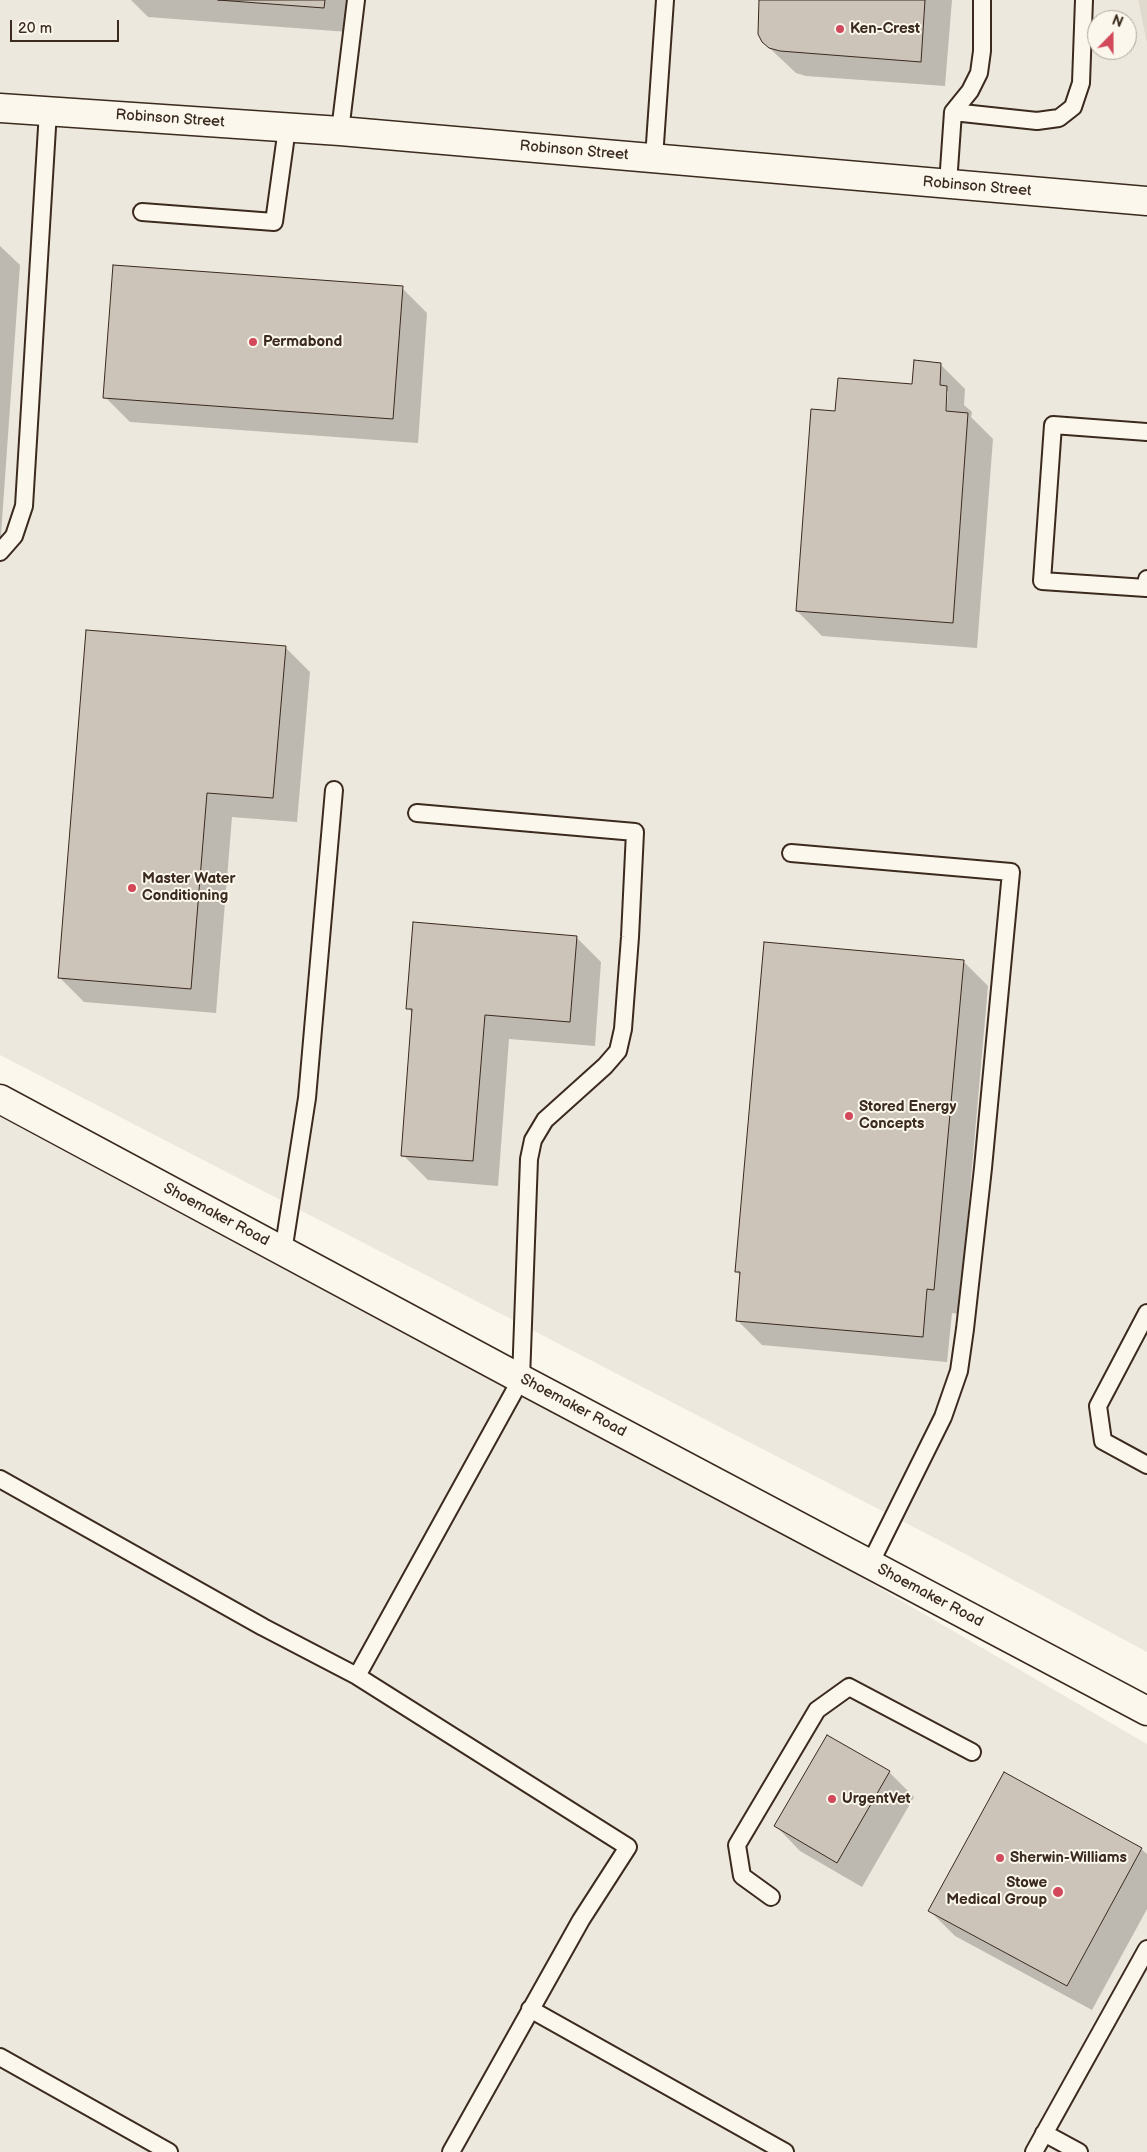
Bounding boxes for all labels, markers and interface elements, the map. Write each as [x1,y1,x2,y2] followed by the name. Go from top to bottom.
[12,10,121,42] scale bar
[1087,10,1137,60] north arrow
[1109,12,1125,31] text: N
[18,19,52,38] text: 20 m
[850,20,920,38] place label: Ken-Crest
[834,23,846,35] marker: Ken-Crest
[115,106,225,132] street label: Robinson Street
[519,137,629,165] street label: Robinson Street
[922,173,1032,201] street label: Robinson Street
[263,333,342,351] place label: Permabond
[247,336,259,348] marker: Permabond
[142,870,235,905] place label: Master Water Conditioning
[126,882,138,894] marker: Master Water Conditioning
[859,1098,956,1133] place label: Stored Energy Concepts
[843,1110,855,1122] marker: Stored Energy Concepts
[160,1179,272,1251] street label: Shoemaker Road
[517,1370,629,1442] street label: Shoemaker Road
[874,1560,986,1632] street label: Shoemaker Road
[842,1790,911,1808] place label: UrgentVet
[826,1793,838,1805] marker: UrgentVet
[1010,1849,1127,1867] place label: Sherwin-Williams
[994,1852,1006,1864] marker: Sherwin-Williams
[946,1874,1047,1909] place label: Stowe Medical Group
[1051,1885,1065,1899] marker: Stowe Medical Group

